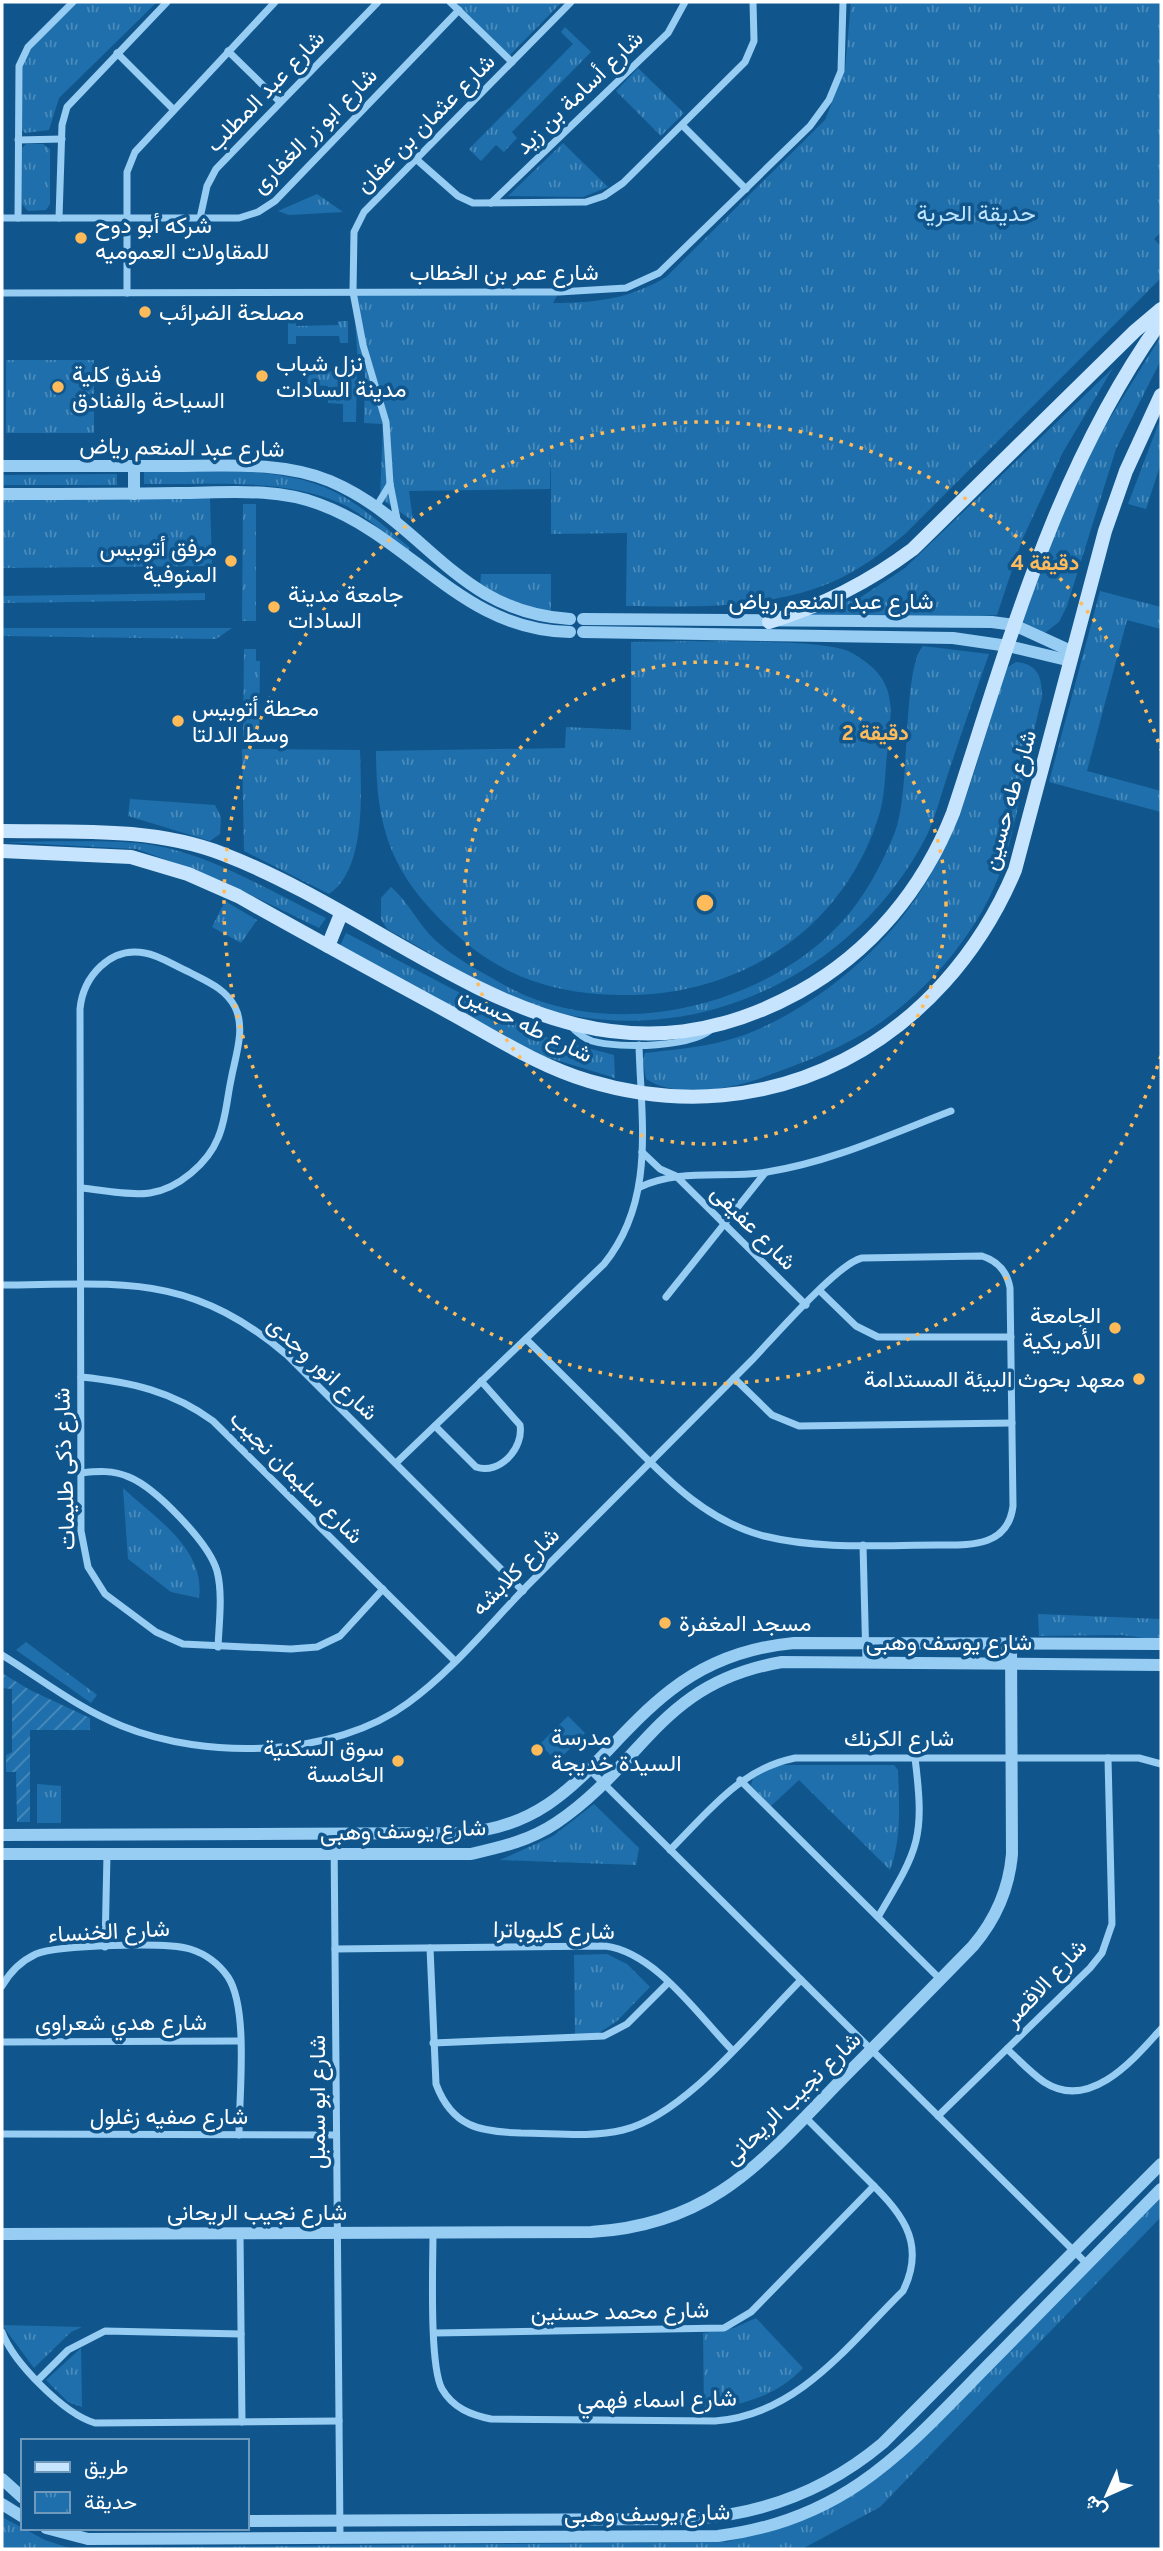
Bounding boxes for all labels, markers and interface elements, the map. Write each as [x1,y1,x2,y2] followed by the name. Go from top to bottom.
[511,25,651,162] street label: شارع أسامة بن زيد
[201,26,332,160] street label: شارع عبد المطلب
[351,49,503,201] street label: شارع عثمان بن عفان
[247,63,385,201] street label: شارع ابو زر الغفارى
[916,201,1036,230] park label: حديقة الحرية
[95,213,269,268] place label: شركه أبو دوح للمقاولات العموميه
[73,230,89,246] marker: شركه أبو دوح للمقاولات العموميه
[409,260,599,289] street label: شارع عمر بن الخطاب
[159,300,304,329] place label: مصلحة الضرائب
[137,304,153,320] marker: مصلحة الضرائب
[276,351,407,406] place label: نزل شباب مدينة السادات
[72,362,225,417] place label: فندق كلية السياحة والفنادق
[254,368,270,384] marker: نزل شباب مدينة السادات
[50,379,66,395] marker: فندق كلية السياحة والفنادق
[79,433,285,466] street label: شارع عبد المنعم رياض
[99,536,217,591] place label: مرفق أتوبيس المنوفية
[1011,551,1079,578] text: 4 دقيقة
[223,553,239,569] marker: مرفق أتوبيس المنوفية
[288,582,404,637] place label: جامعة مدينة السادات
[728,589,934,618] street label: شارع عبد المنعم رياض
[266,599,282,615] marker: جامعة مدينة السادات
[192,696,319,751] place label: محطة أتوبيس وسط الدلتا
[170,713,186,729] marker: محطة أتوبيس وسط الدلتا
[841,721,909,748] text: 2 دقيقة
[978,727,1045,874] street label: شارع طه حسين
[693,891,717,915] centre of rings
[454,982,596,1071] street label: شارع طه حسين
[703,1180,801,1278] street label: شارع عفيفى
[1022,1303,1101,1358] place label: الجامعة الأمريكية
[260,1311,383,1429] street label: شارع انور وجدى
[1107,1320,1123,1336] marker: الجامعة الأمريكية
[864,1367,1125,1396] place label: معهد بحوث البيئة المستدامة
[1131,1371,1147,1387] marker: معهد بحوث البيئة المستدامة
[49,1387,84,1551] street label: شارع ذكى طليمات
[222,1406,368,1552] street label: شارع سليمان نجيب
[466,1522,567,1623] street label: شارع كلابشه
[679,1611,812,1640] place label: مسجد المغفرة
[657,1615,673,1631] marker: مسجد المغفرة
[866,1630,1032,1659] street label: شارع يوسف وهبى
[551,1725,681,1780] place label: مدرسة السيدة خديجة
[844,1726,954,1755] street label: شارع الكرنك
[263,1736,384,1791] place label: سوق السكنية الخامسة
[529,1742,545,1758] marker: مدرسة السيدة خديجة
[390,1753,406,1769] marker: سوق السكنية الخامسة
[319,1815,487,1850] street label: شارع يوسف وهبى
[48,1916,171,1951] street label: شارع الخنساء
[493,1917,615,1948] street label: شارع كليوباترا
[998,1934,1095,2034] street label: شارع الاقصر
[35,2010,207,2041] street label: شارع هدي شعراوى
[719,2027,869,2173] street label: شارع نجيب الريحانى
[305,2035,334,2169] street label: شارع ابو سمبل
[90,2104,248,2133] street label: شارع صفيه زغلول
[167,2200,347,2229] street label: شارع نجيب الريحانى
[530,2297,710,2330] street label: شارع محمد حسنين
[577,2386,737,2419] street label: شارع اسماء فهمي
[21,2439,248,2530] legend
[84,2455,129,2482] text: طريق
[1072,2460,1142,2530] north arrow
[1080,2489,1113,2522] text: ش
[84,2490,137,2517] text: حديقة
[564,2500,731,2531] street label: شارع يوسف وهبى

